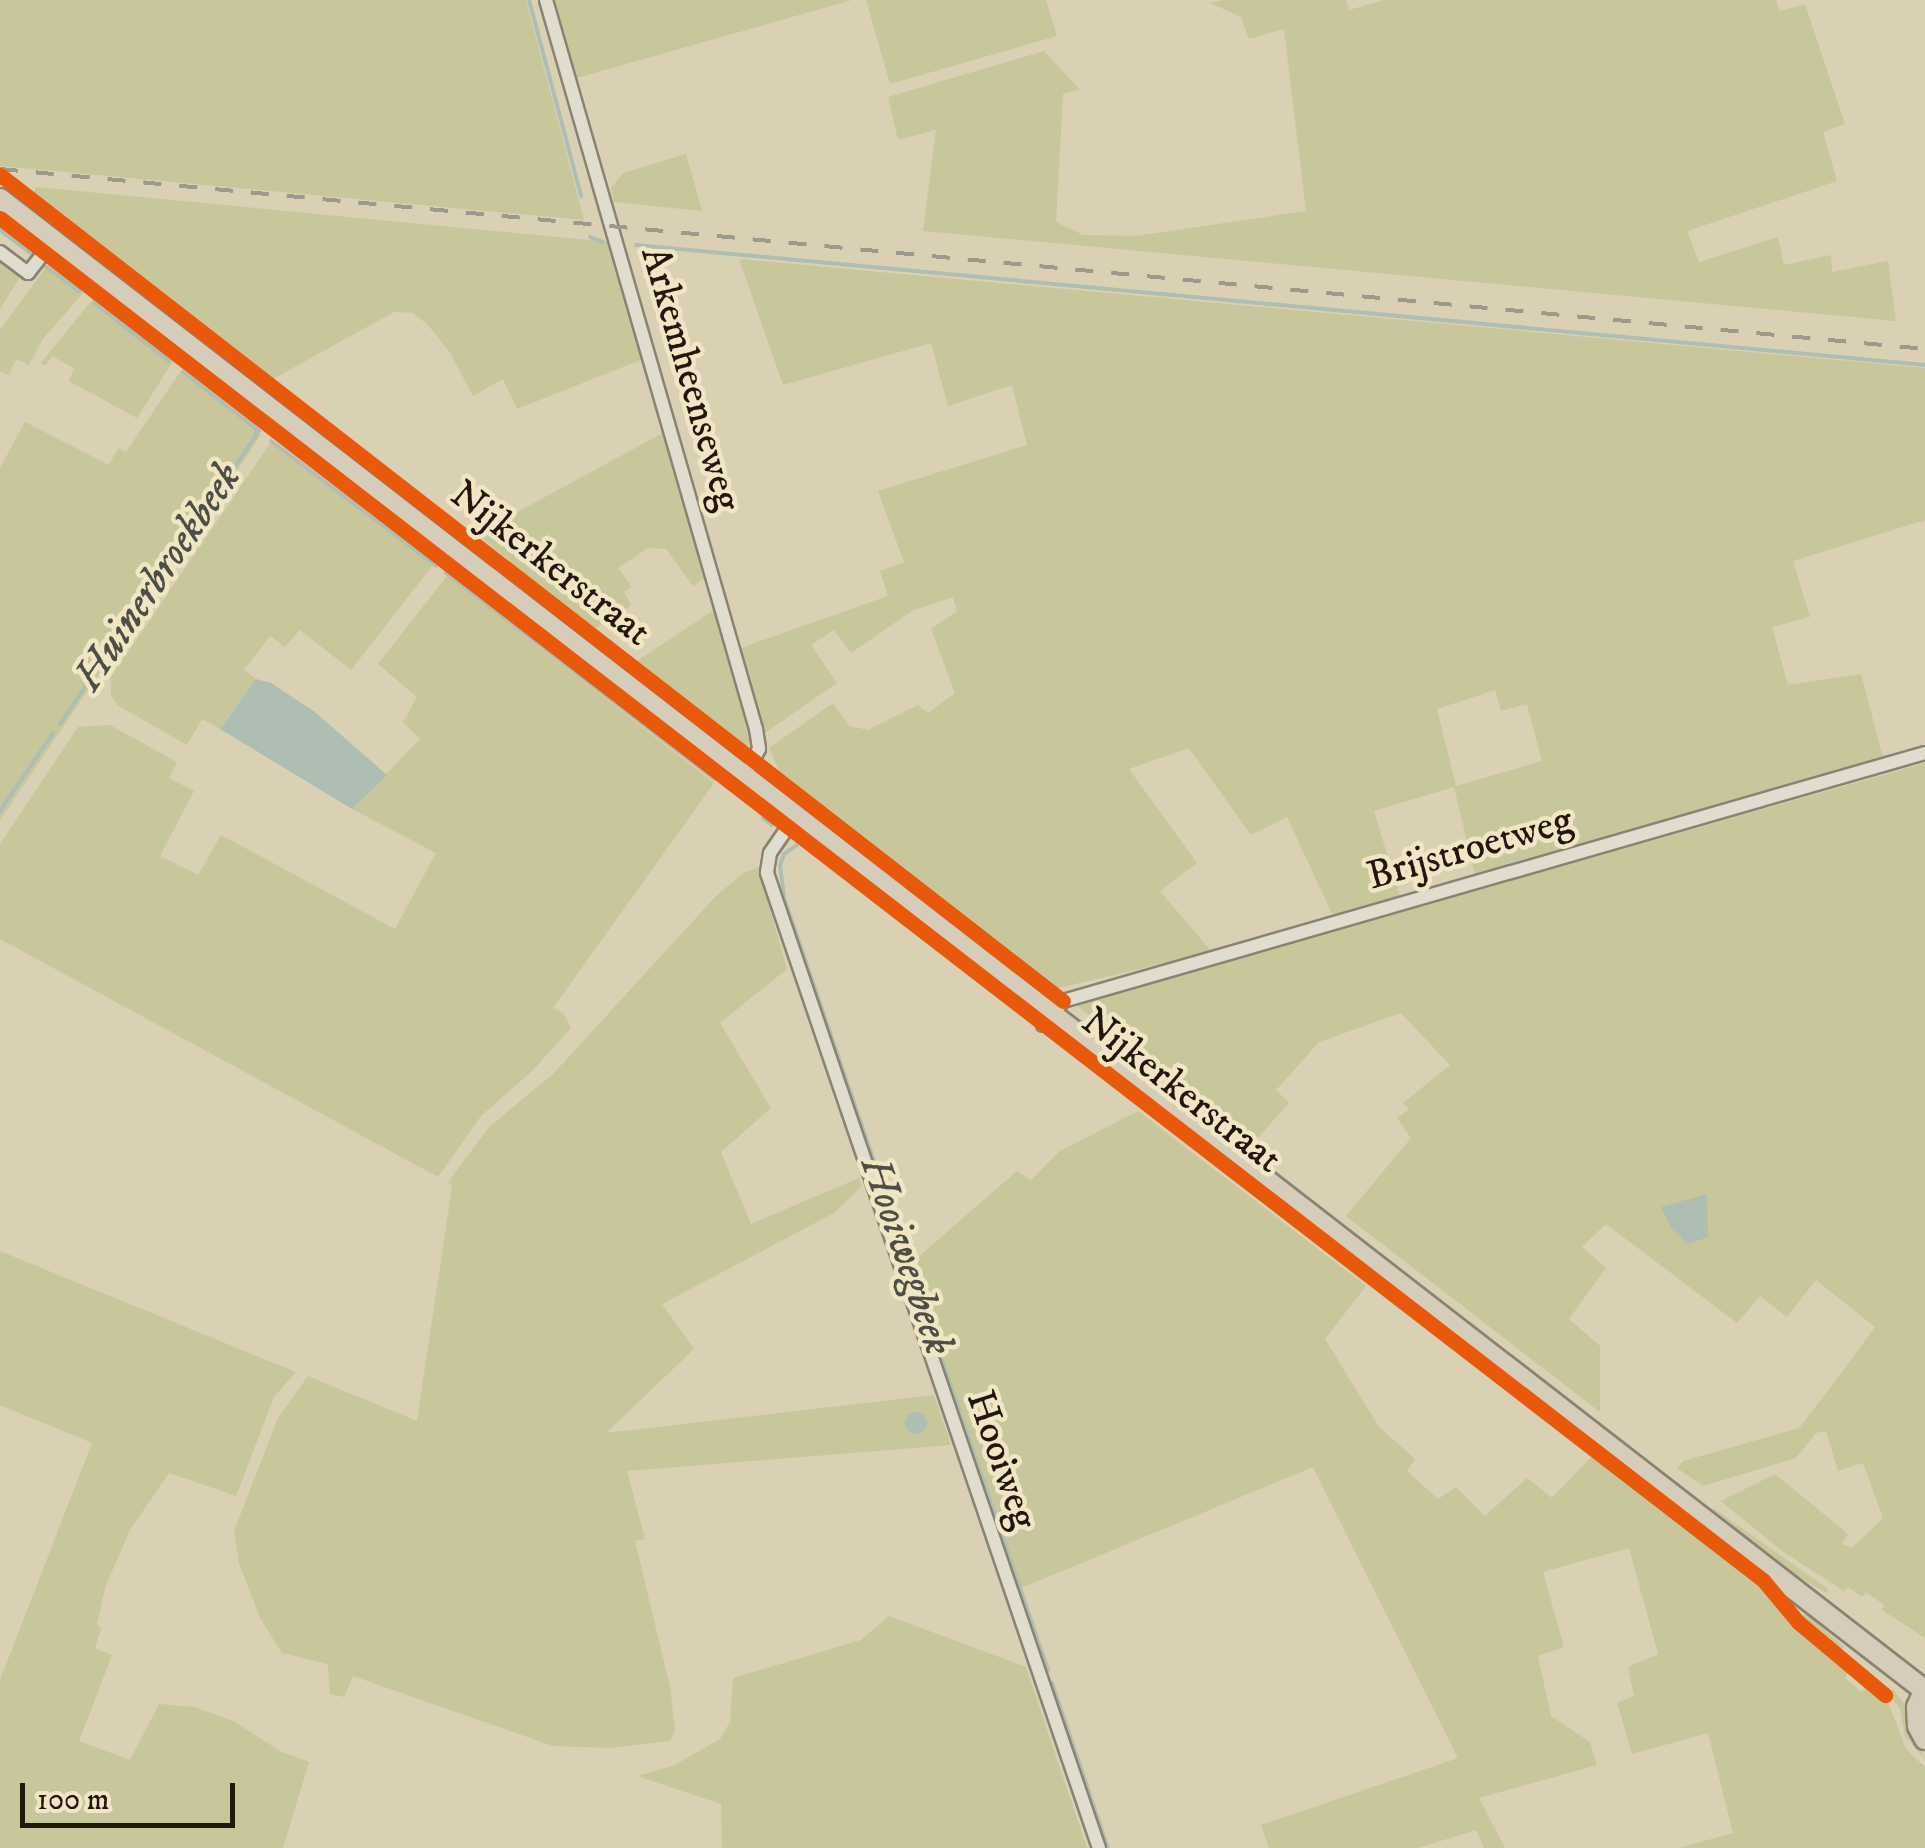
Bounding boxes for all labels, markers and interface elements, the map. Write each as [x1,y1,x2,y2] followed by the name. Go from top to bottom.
[629,241,751,517] street label: Arkemheenseweg
[63,454,253,700] water label: Huinerbroekbeek
[440,471,660,657] street label: Nijkerkerstraat
[1362,797,1578,901] street label: Brijstroetweg
[1071,998,1291,1184] street label: Nijkerkerstraat
[849,1150,963,1362] water label: Hooiwegbeek
[955,1384,1047,1536] street label: Hooiweg
[25,1763,240,1825] scale bar
[37,1782,109,1819] text: 100 m

